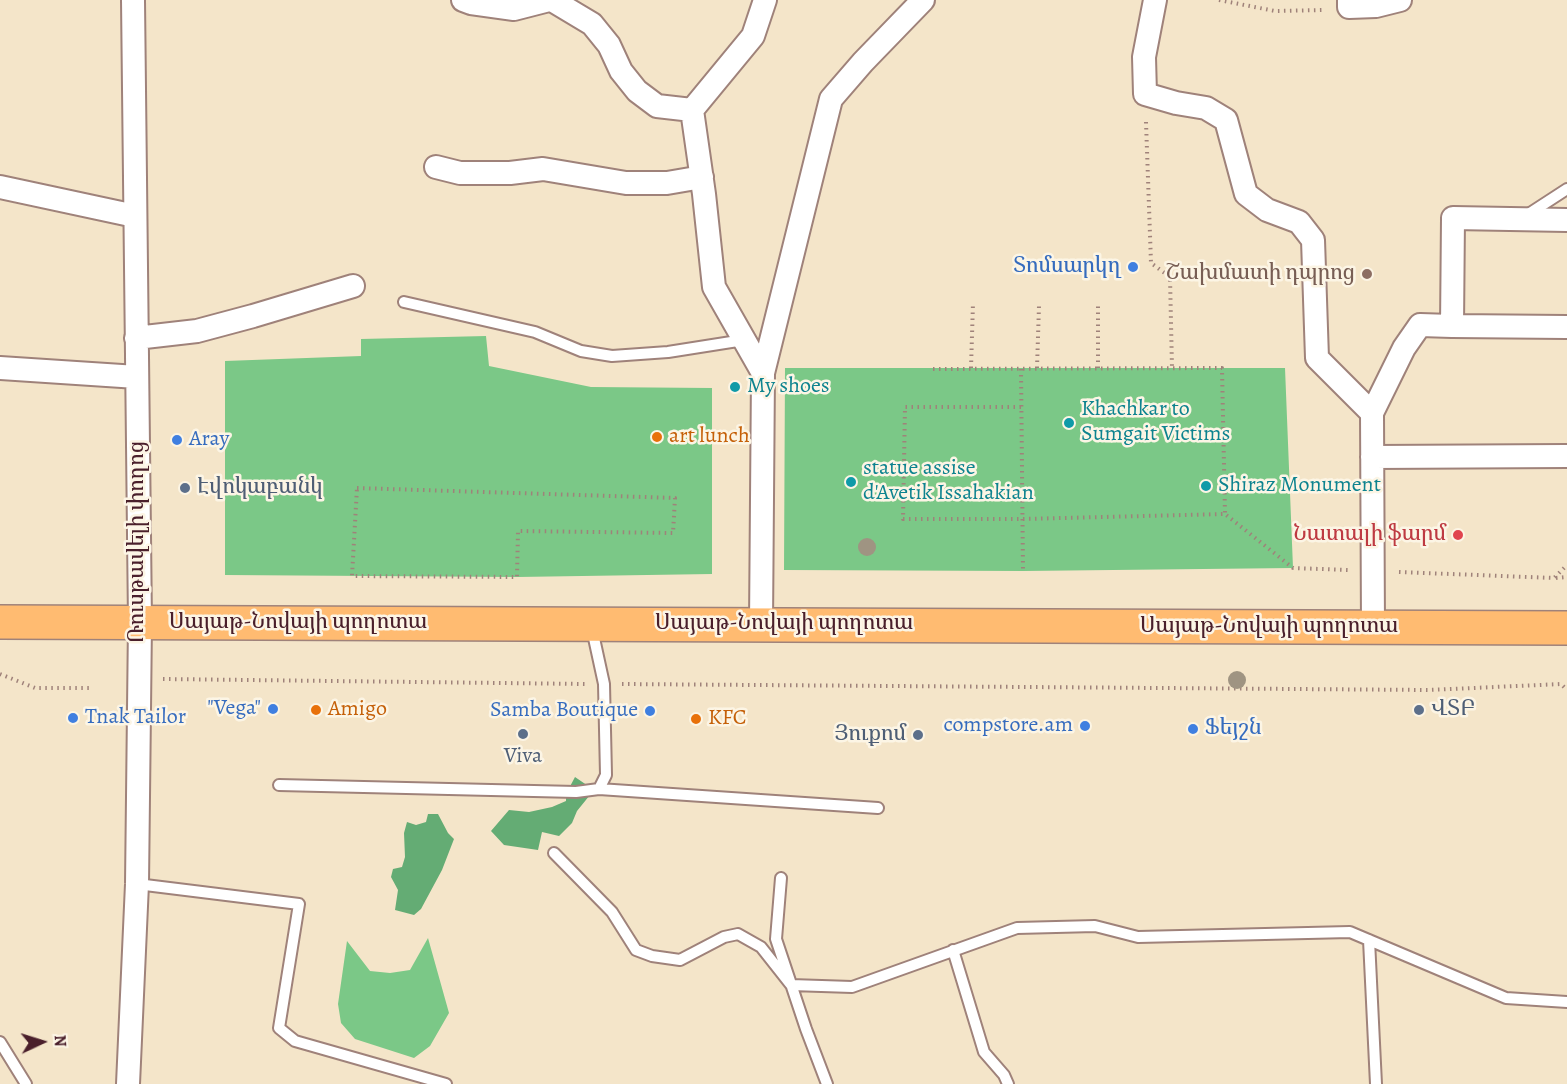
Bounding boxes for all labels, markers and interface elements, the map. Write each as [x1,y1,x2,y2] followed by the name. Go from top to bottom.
[1013,254,1121,280] place label: Տոմսարկղ
[1126,260,1140,274] marker: Տոմսարկղ
[1166,261,1355,287] place label: Շախմատի դպրոց
[1360,267,1374,281] marker: Շախմատի դպրոց
[747,374,830,400] place label: My shoes
[728,380,742,394] marker: My shoes
[1081,397,1230,448] place label: Khachkar to Sumgait Victims
[1062,416,1076,430] marker: Khachkar to Sumgait Victims
[669,424,750,450] place label: art lunch
[189,427,229,453] place label: Aray
[650,430,664,444] marker: art lunch
[170,433,184,447] marker: Aray
[125,441,151,643] street label: Ռուսթավելի փողոց
[863,456,1034,508] place label: statue assise d'Avetik Issahakian
[1218,473,1381,499] place label: Shiraz Monument
[197,475,323,501] place label: Էվոկաբանկ
[844,475,858,489] marker: statue assise d'Avetik Issahakian
[1199,479,1213,493] marker: Shiraz Monument
[178,481,192,495] marker: Էվոկաբանկ
[1293,522,1446,548] place label: Նատալի ֆարմ
[1451,528,1465,542] marker: Նատալի ֆարմ
[169,610,427,636] street label: Սայաթ-Նովայի պողոտա
[655,611,913,637] street label: Սայաթ-Նովայի պողոտա
[1140,614,1398,640] street label: Սայաթ-Նովայի պողոտա
[207,696,261,722] place label: "Vega"
[328,697,387,723] place label: Amigo
[1431,697,1475,723] place label: ՎՏԲ
[490,698,638,724] place label: Samba Boutique
[266,702,280,716] marker: "Vega"
[309,703,323,717] marker: Amigo
[1412,703,1426,717] marker: ՎՏԲ
[643,704,657,718] marker: Samba Boutique
[85,705,186,731] place label: Tnak Tailor
[708,706,747,732] place label: KFC
[66,711,80,725] marker: Tnak Tailor
[689,712,703,726] marker: KFC
[943,713,1073,739] place label: compstore.am
[1205,716,1262,742] place label: Ֆեյշն
[1078,719,1092,733] marker: compstore.am
[834,722,906,748] place label: Յուքոմ
[1186,722,1200,736] marker: Ֆեյշն
[516,727,530,741] marker: Viva
[911,728,925,742] marker: Յուքոմ
[504,744,542,770] place label: Viva
[12,1012,72,1072] north arrow
[49,1034,71,1047] text: N

